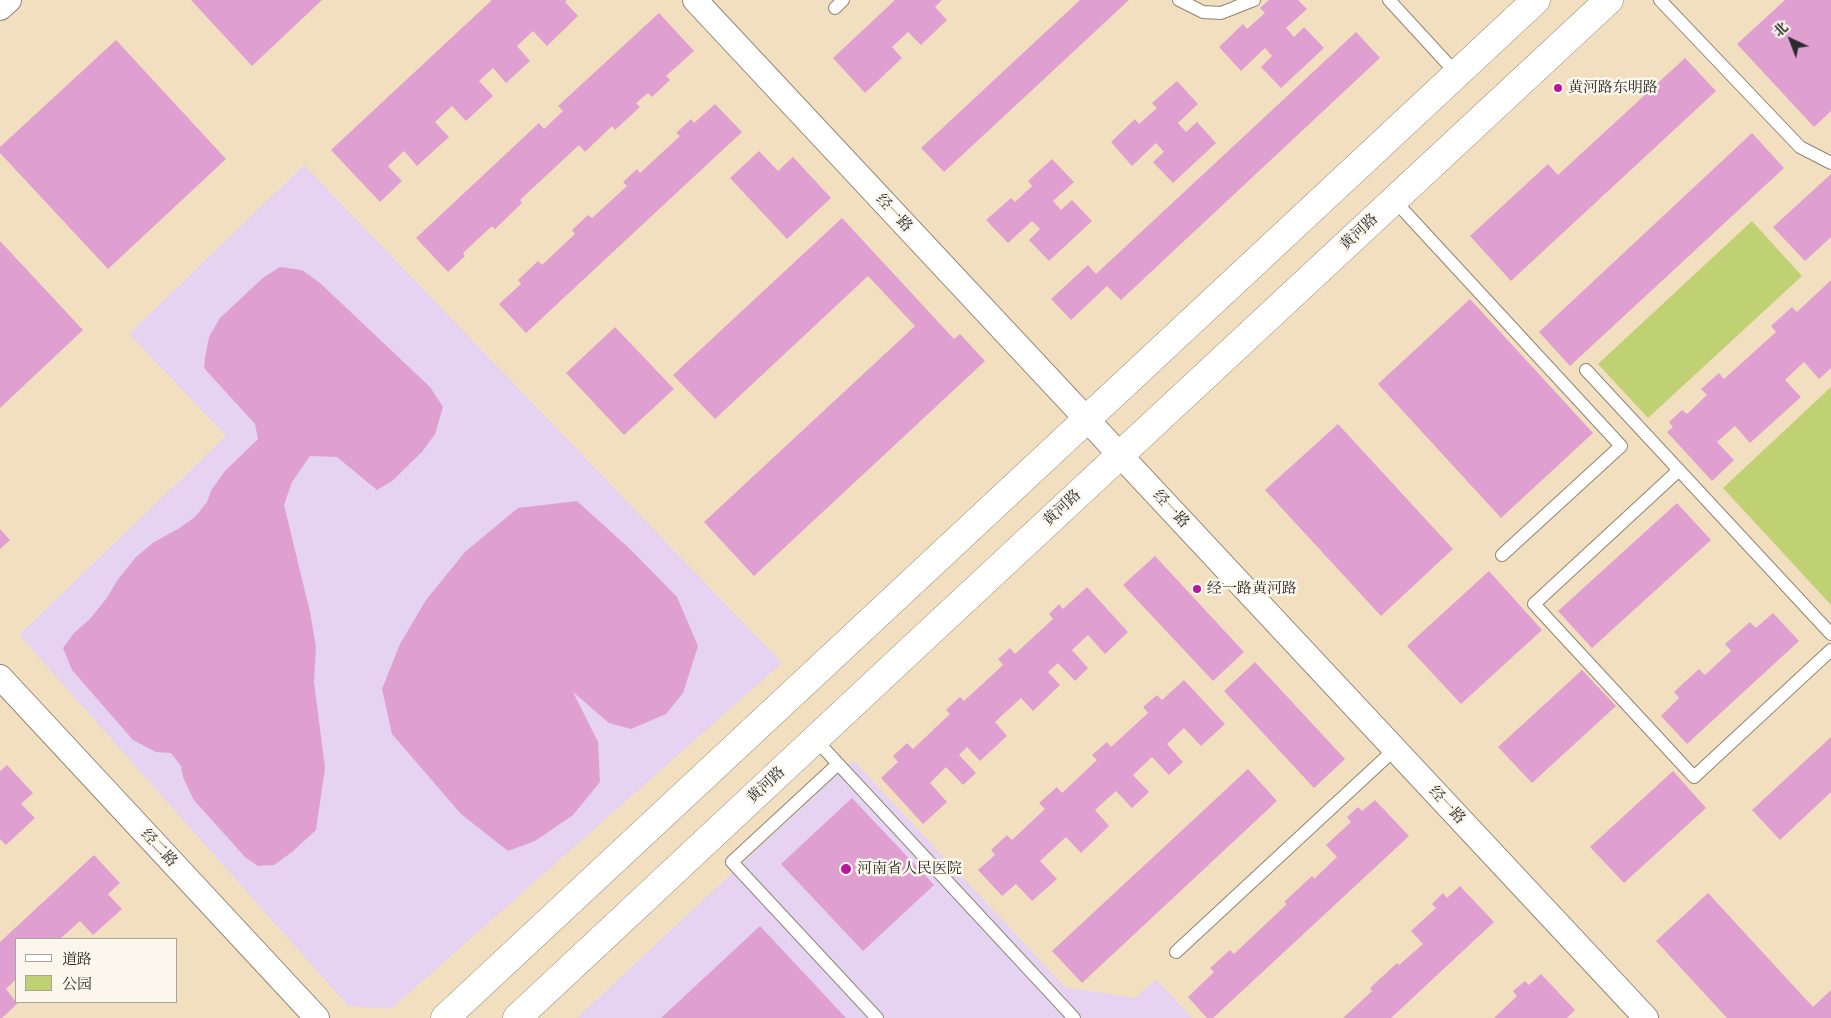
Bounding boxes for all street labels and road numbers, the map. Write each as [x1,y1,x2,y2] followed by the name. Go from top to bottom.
[872,190,916,236] street label: 经一路
[1336,210,1382,254] street label: 黄河路
[1039,486,1085,530] street label: 黄河路
[1149,486,1193,532] street label: 经一路
[743,763,789,807] street label: 黄河路
[1425,782,1469,828] street label: 经一路
[137,825,181,871] street label: 经二路

